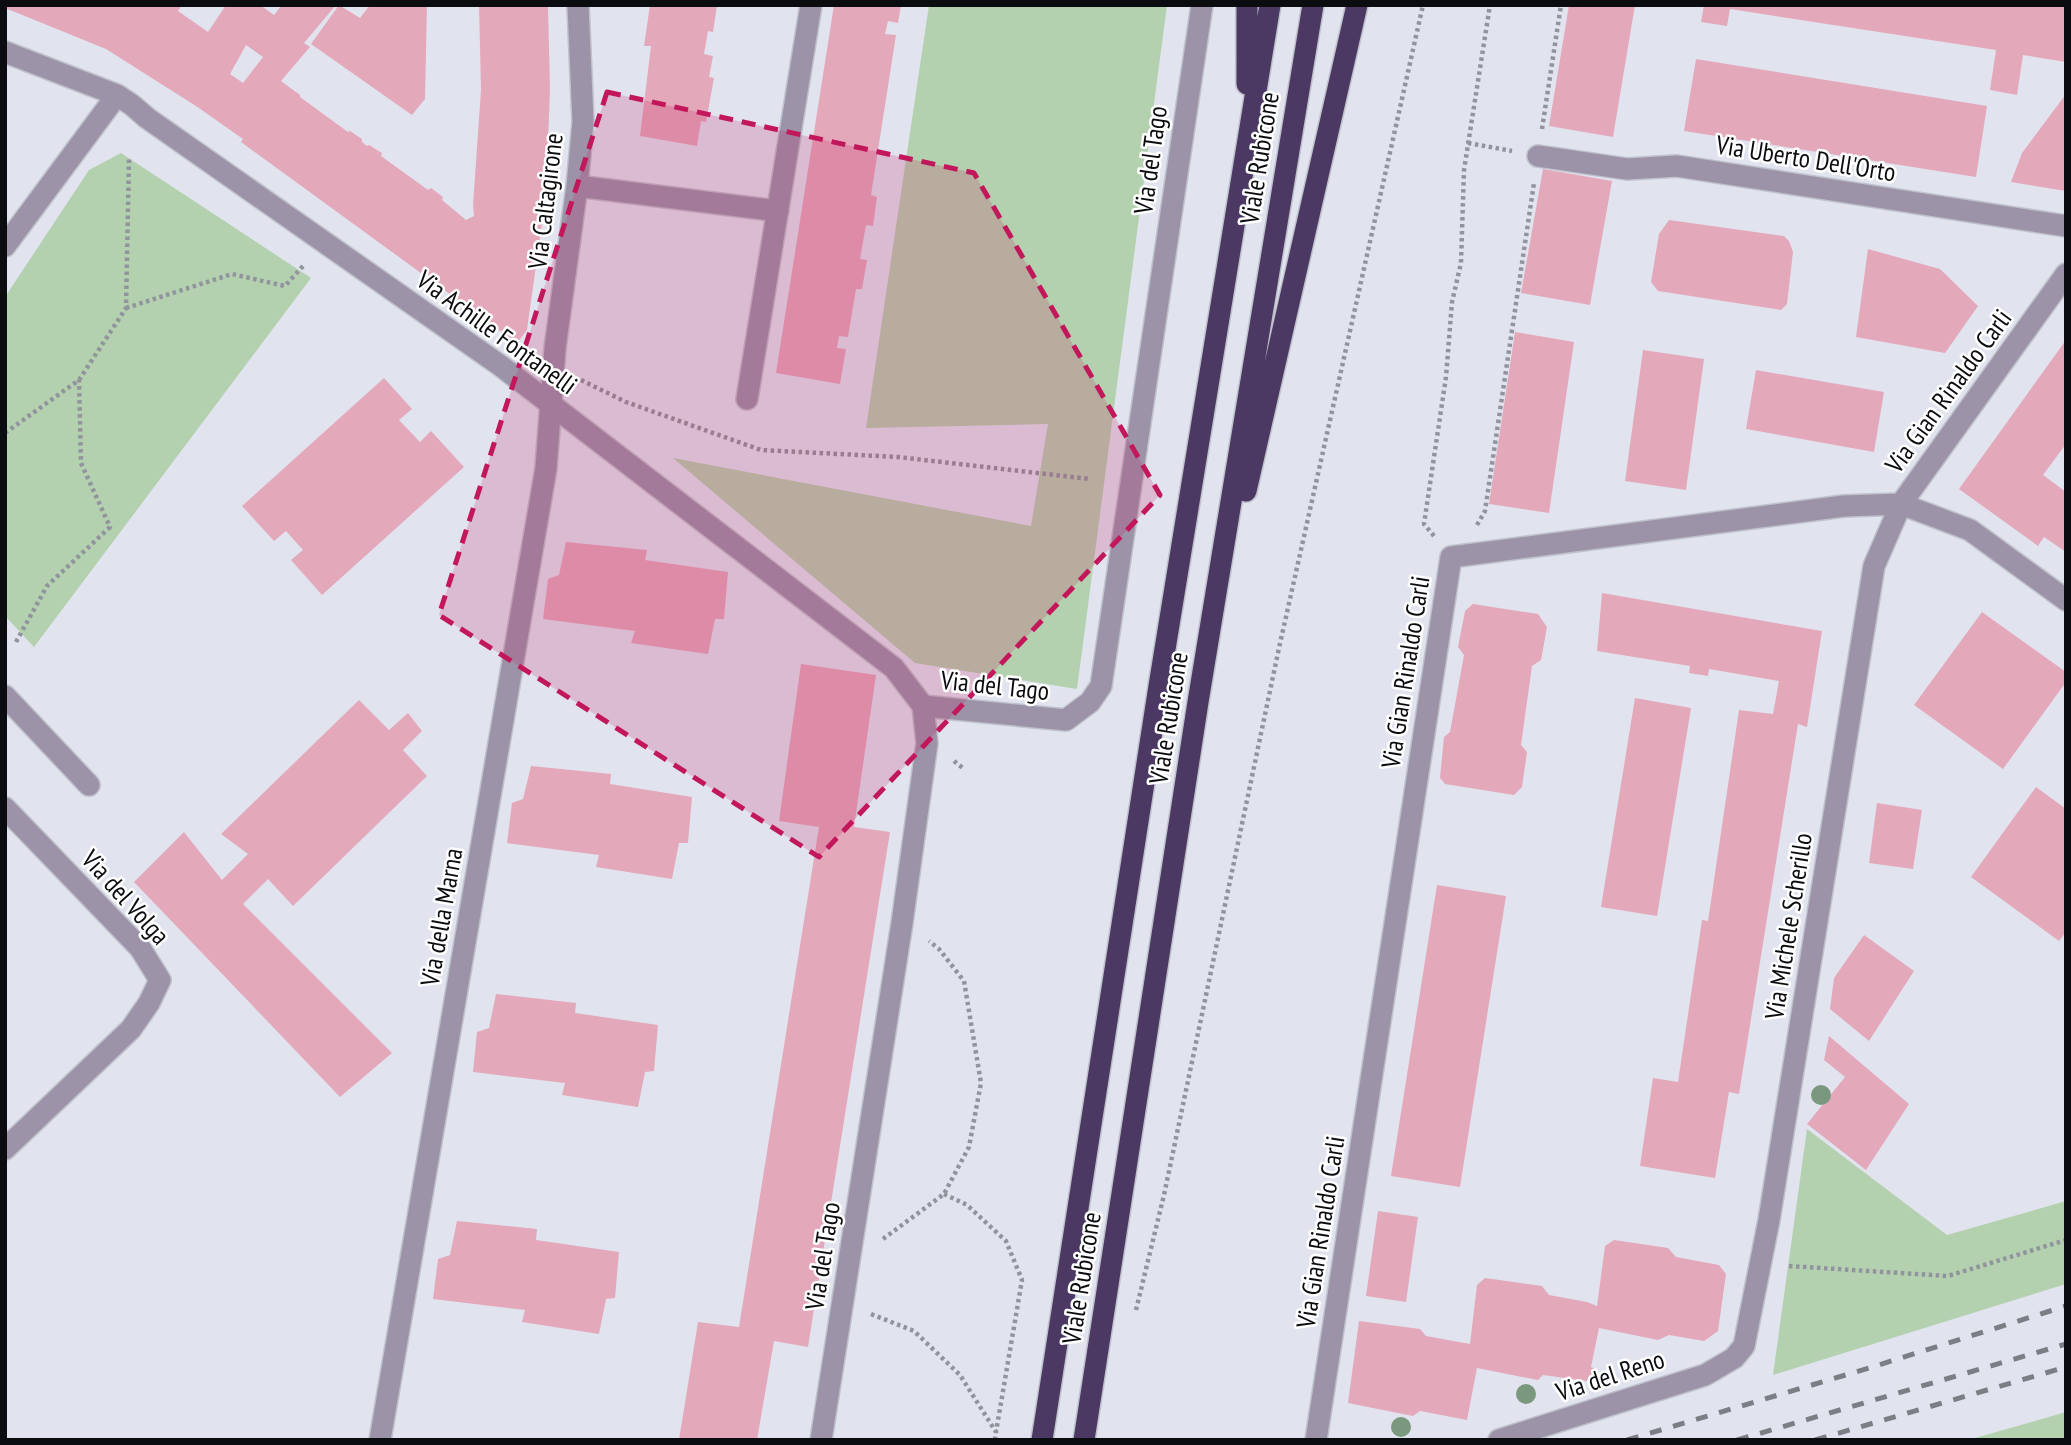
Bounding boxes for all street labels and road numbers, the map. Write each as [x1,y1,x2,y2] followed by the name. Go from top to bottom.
[1232,90,1286,227] street label: Viale Rubicone
[1126,104,1174,217] street label: Via del Tago
[1713,127,1898,188] street label: Via Uberto Dell'Orto
[520,131,570,272] street label: Via Caltagirone
[409,262,584,401] street label: Via Achille Fontanelli
[1877,303,2018,480] street label: Via Gian Rinaldo Carli
[1373,574,1436,771] street label: Via Gian Rinaldo Carli
[1141,650,1195,787] street label: Viale Rubicone
[938,663,1051,707] street label: Via del Tago
[1757,830,1819,1023] street label: Via Michele Scherillo
[74,842,177,951] street label: Via del Volga
[412,845,469,990] street label: Via della Marna
[1288,1134,1351,1331] street label: Via Gian Rinaldo Carli
[797,1200,847,1313] street label: Via del Tago
[1054,1210,1108,1347] street label: Viale Rubicone
[1551,1342,1668,1408] street label: Via del Reno

